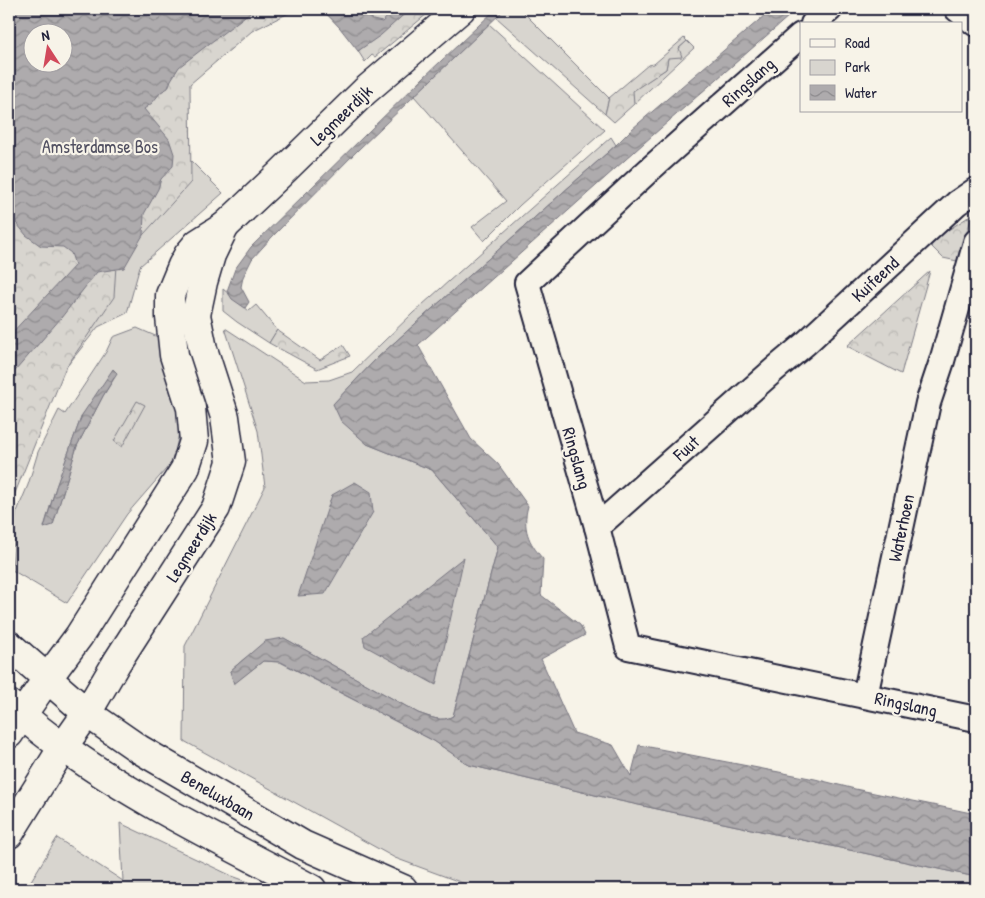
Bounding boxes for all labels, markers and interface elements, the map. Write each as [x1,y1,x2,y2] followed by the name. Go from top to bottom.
[22,22,72,72] north arrow
[800,22,962,112] legend
[40,25,51,45] text: N
[845,32,870,53] text: Road
[716,52,780,112] street label: Ringslang
[845,56,870,77] text: Park
[304,79,378,151] street label: Legmeerdijk
[845,82,877,103] text: Water
[42,134,158,159] park label: Amsterdamse Bos
[846,251,904,307] street label: Kuifeend
[556,424,598,492] street label: Ringslang
[667,429,705,467] street label: Fuut
[882,492,920,564] street label: Waterhoen
[160,507,223,587] street label: Legmeerdijk
[872,685,940,723] street label: Ringslang
[177,764,259,826] street label: Beneluxbaan

